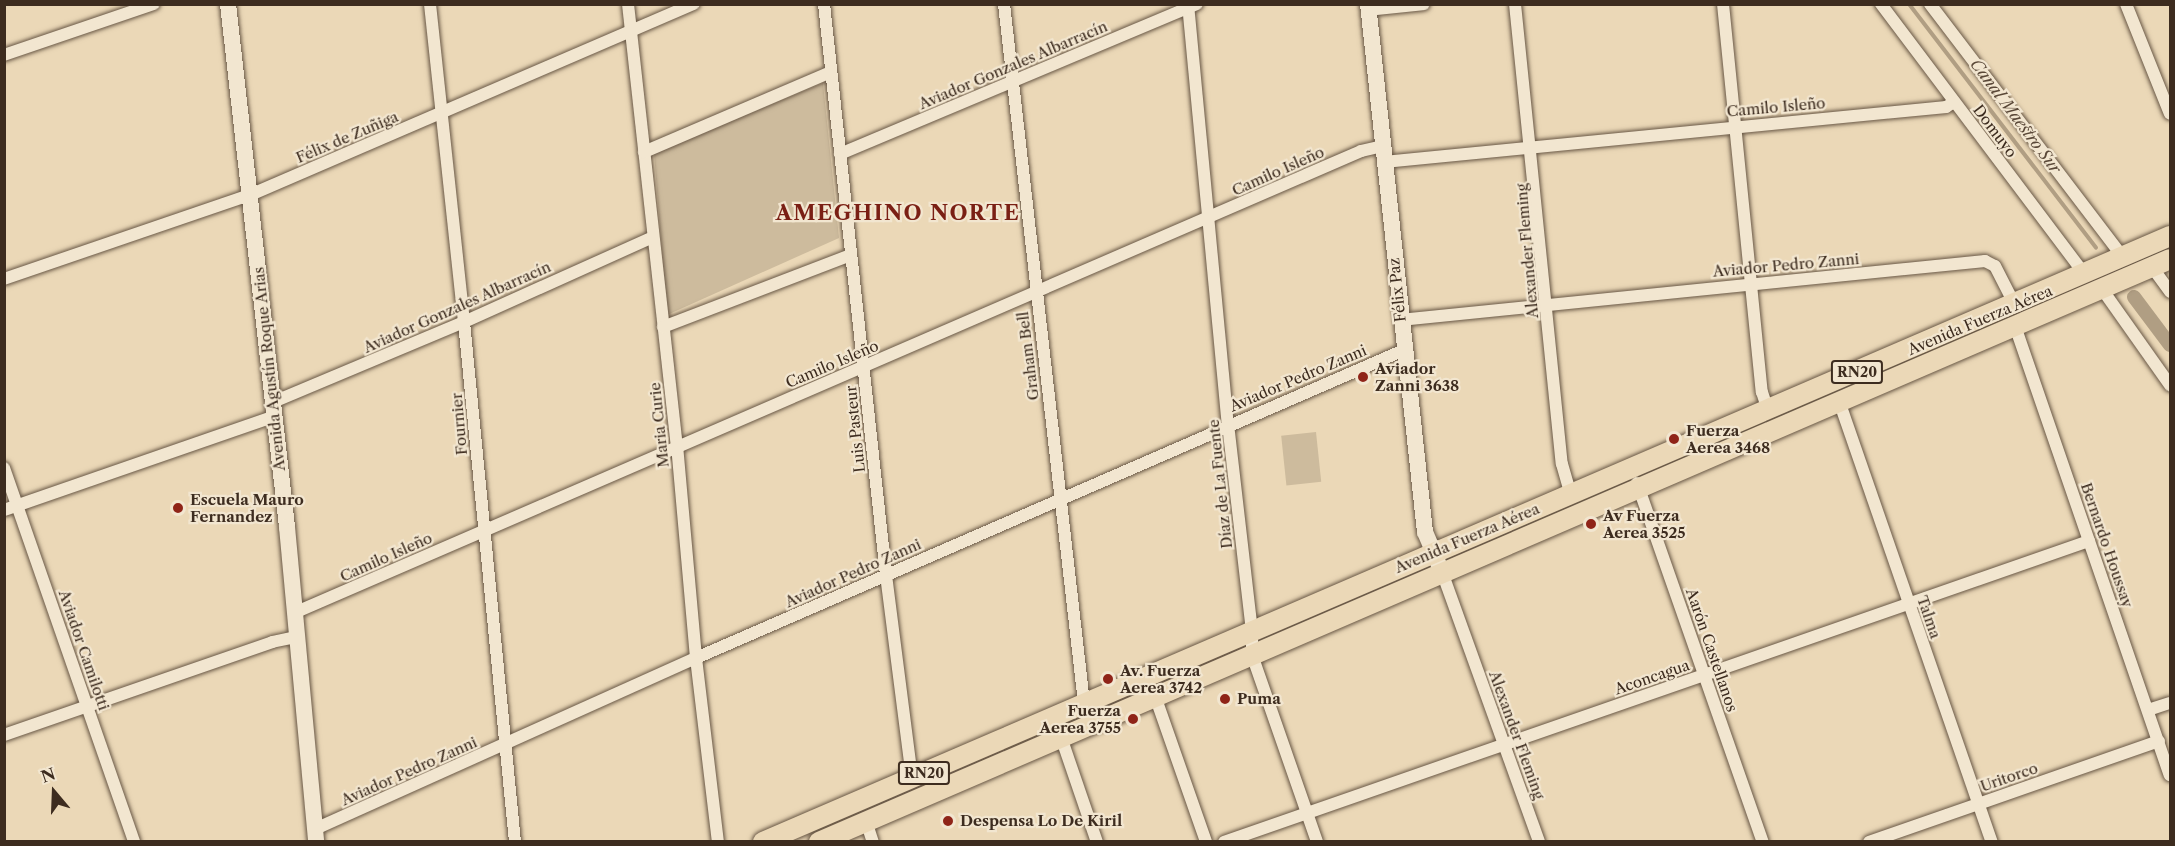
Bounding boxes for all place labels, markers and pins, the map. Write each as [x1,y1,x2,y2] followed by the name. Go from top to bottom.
[1375,359,1459,394] place label: Aviador Zanni 3638
[1356,370,1370,384] marker: Aviador Zanni 3638
[1686,421,1770,456] place label: Fuerza Aerea 3468
[1667,432,1681,446] marker: Fuerza Aerea 3468
[190,490,304,525] place label: Escuela Mauro Fernandez
[171,501,185,515] marker: Escuela Mauro Fernandez
[1603,506,1686,541] place label: Av Fuerza Aerea 3525
[1584,517,1598,531] marker: Av Fuerza Aerea 3525
[1120,661,1202,696] place label: Av. Fuerza Aerea 3742
[1101,672,1115,686] marker: Av. Fuerza Aerea 3742
[1237,690,1281,708] place label: Puma
[1218,692,1232,706] marker: Puma
[1039,701,1121,736] place label: Fuerza Aerea 3755
[1126,712,1140,726] marker: Fuerza Aerea 3755
[960,812,1122,830] place label: Despensa Lo De Kiril
[941,814,955,828] marker: Despensa Lo De Kiril

